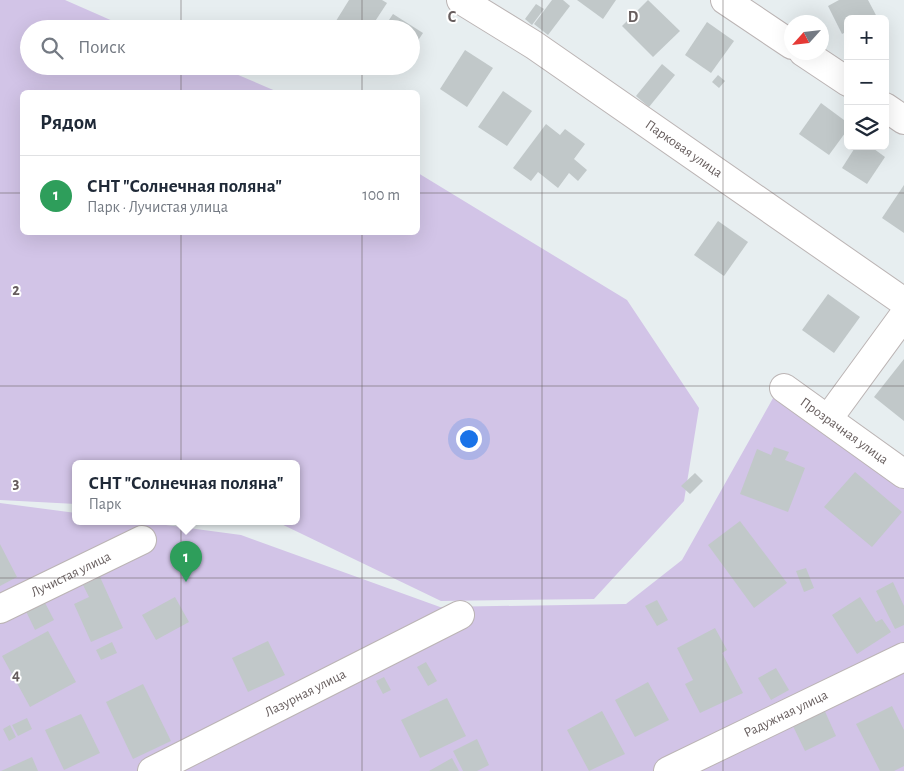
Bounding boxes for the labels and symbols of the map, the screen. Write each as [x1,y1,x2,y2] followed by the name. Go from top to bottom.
[448,9,457,25] text: C
[628,9,639,25] text: D
[784,15,829,60] north arrow
[643,117,725,181] street label: Парковая улица
[12,282,20,298] text: 2
[798,395,891,468] street label: Прозрачная улица
[456,426,482,452] your location
[13,475,20,491] text: 3
[170,541,202,582] pin: 1
[29,549,114,600] street label: Лучистая улица
[12,667,20,683] text: 4
[263,667,349,720] street label: Лазурная улица
[742,688,831,740] street label: Радужная улица

